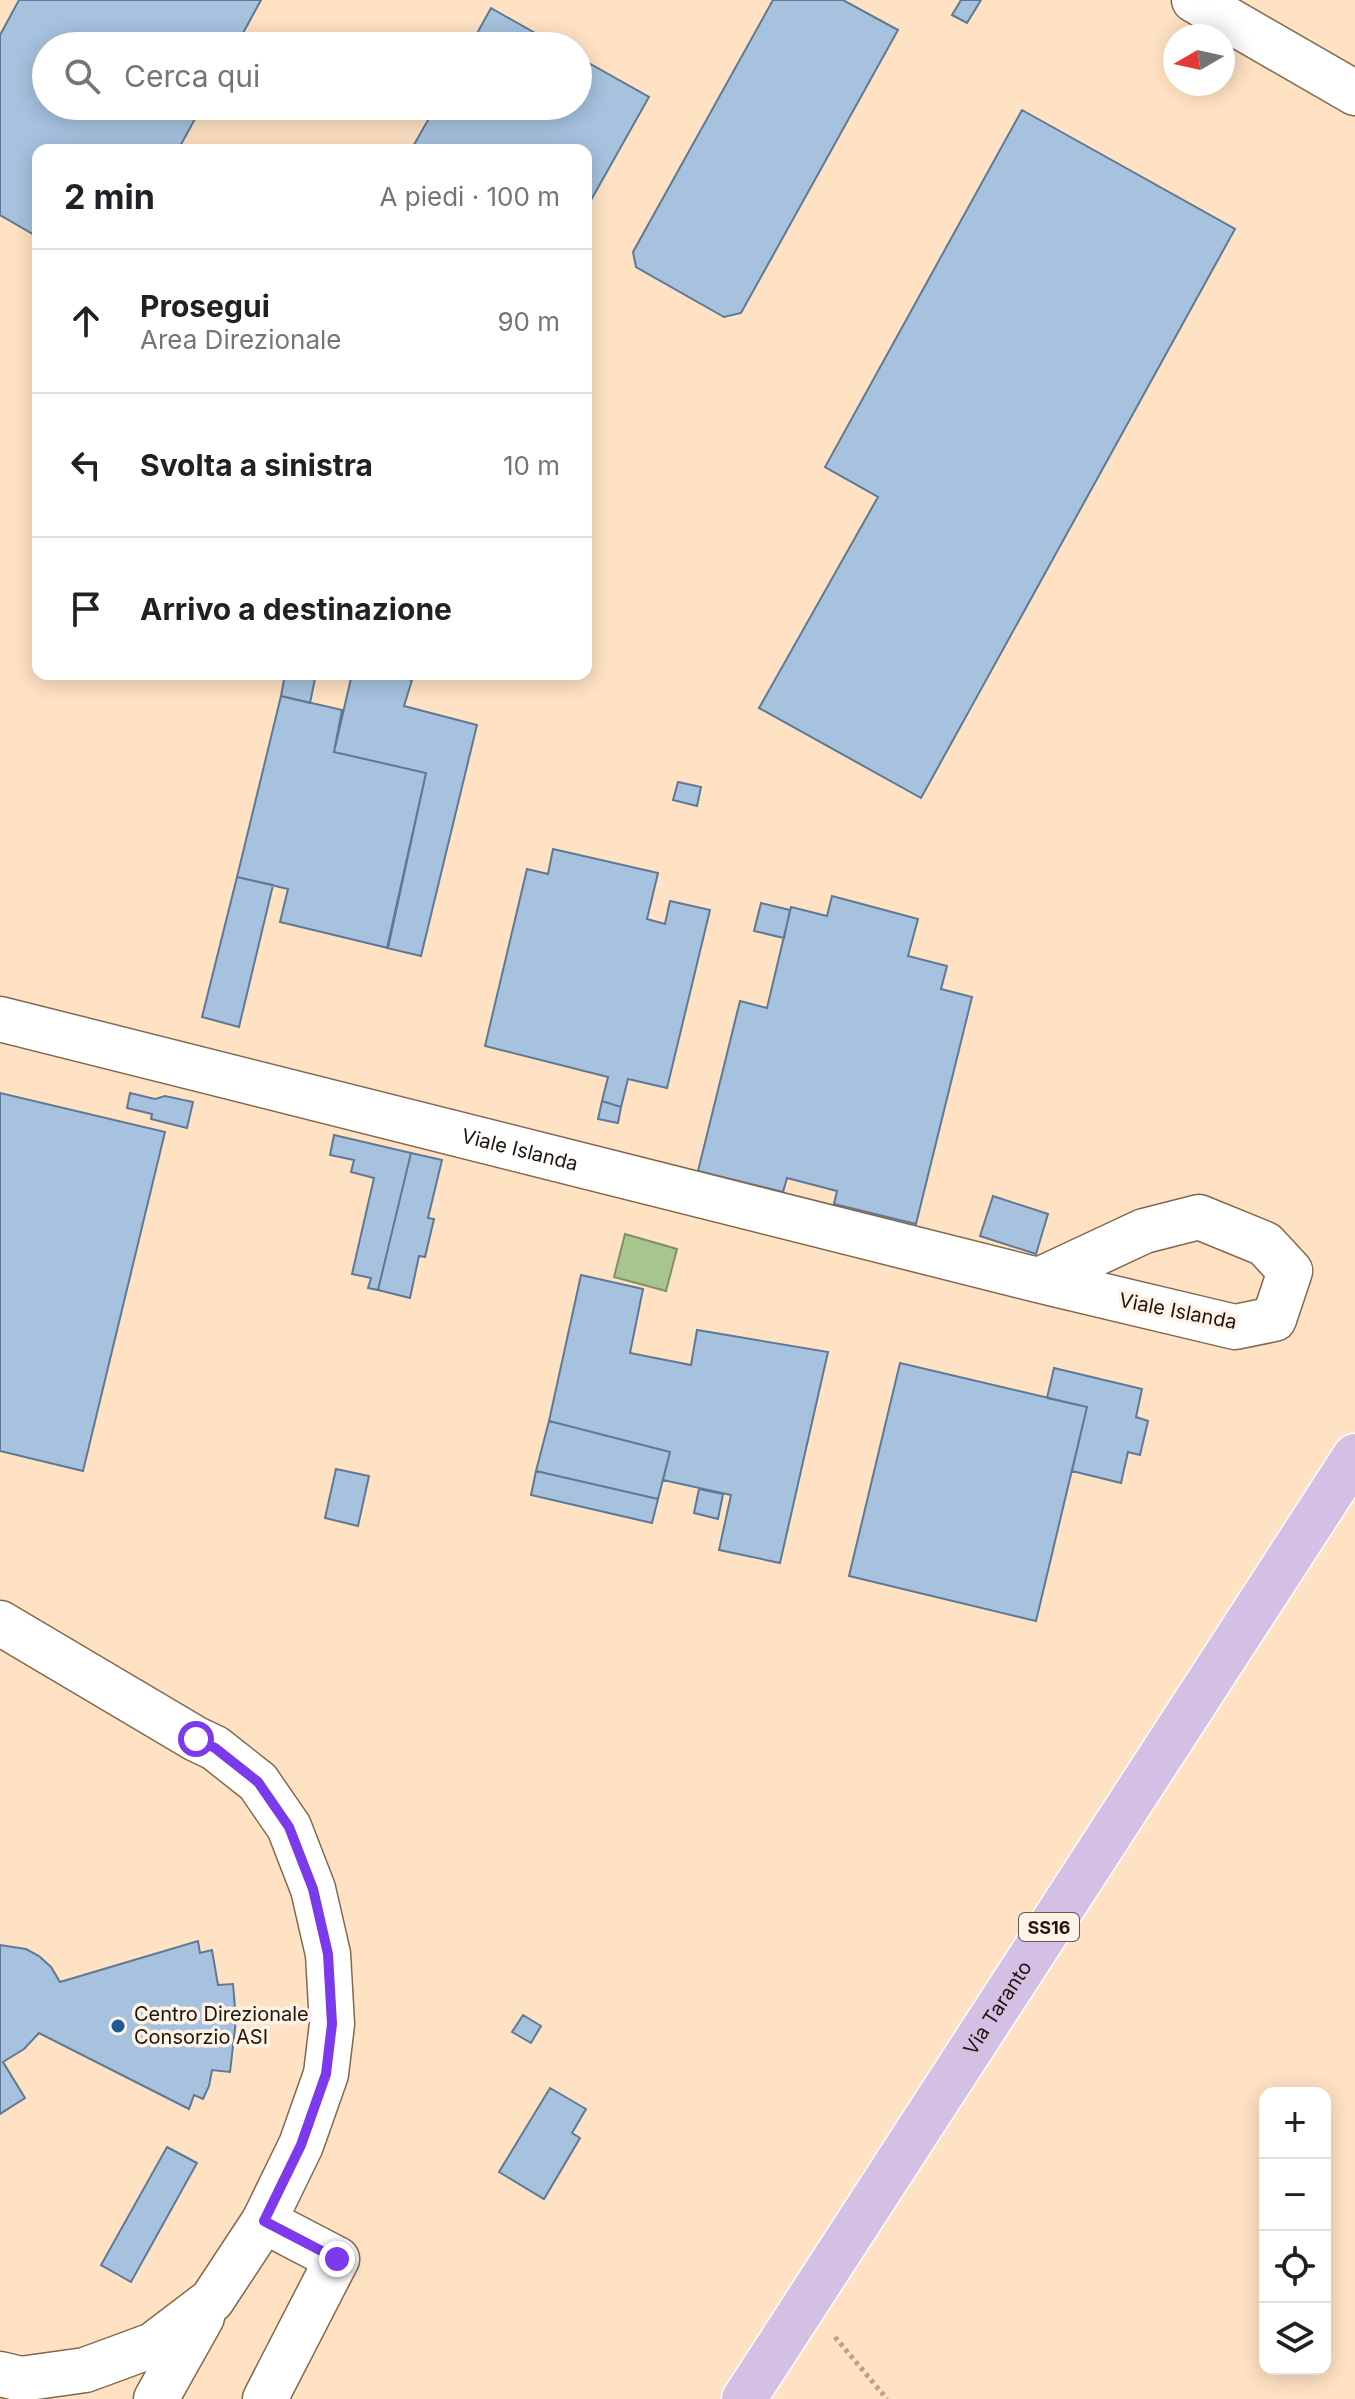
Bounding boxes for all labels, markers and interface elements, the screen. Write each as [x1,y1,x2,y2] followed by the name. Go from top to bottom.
[1163,24,1235,96] north arrow
[32,32,592,120] search box
[60,54,104,98] icon: search
[124,58,260,94] text: Cerca qui
[64,176,155,217] text: 2 min
[380,181,560,212] text: A piedi · 100 m
[140,288,270,324] text: Prosegui
[64,299,108,343] icon: ahead
[497,306,560,337] text: 90 m
[140,324,341,355] text: Area Direzionale
[64,443,108,487] icon: left
[140,447,373,483] text: Svolta a sinistra
[503,450,560,481] text: 10 m
[64,587,108,631] icon: arrive
[140,591,452,627] text: Arrivo a destinazione
[459,1124,581,1176] street label: Viale Islanda
[1117,1288,1239,1334] street label: Viale Islanda
[178,1721,214,1757] route start
[1019,1913,1079,1941] road number: SS16
[958,1956,1037,2059] street label: Via Taranto
[134,2002,309,2049] place label: Centro Direzionale Consorzio ASI
[109,2017,127,2035] marker: Centro Direzionale Consorzio ASI
[1259,2087,1331,2375] map controls
[1259,2087,1331,2159] button: +
[1259,2159,1331,2231] button: −
[1259,2231,1331,2303] button: locate
[319,2241,355,2277] route end
[1259,2303,1331,2375] button: layers

